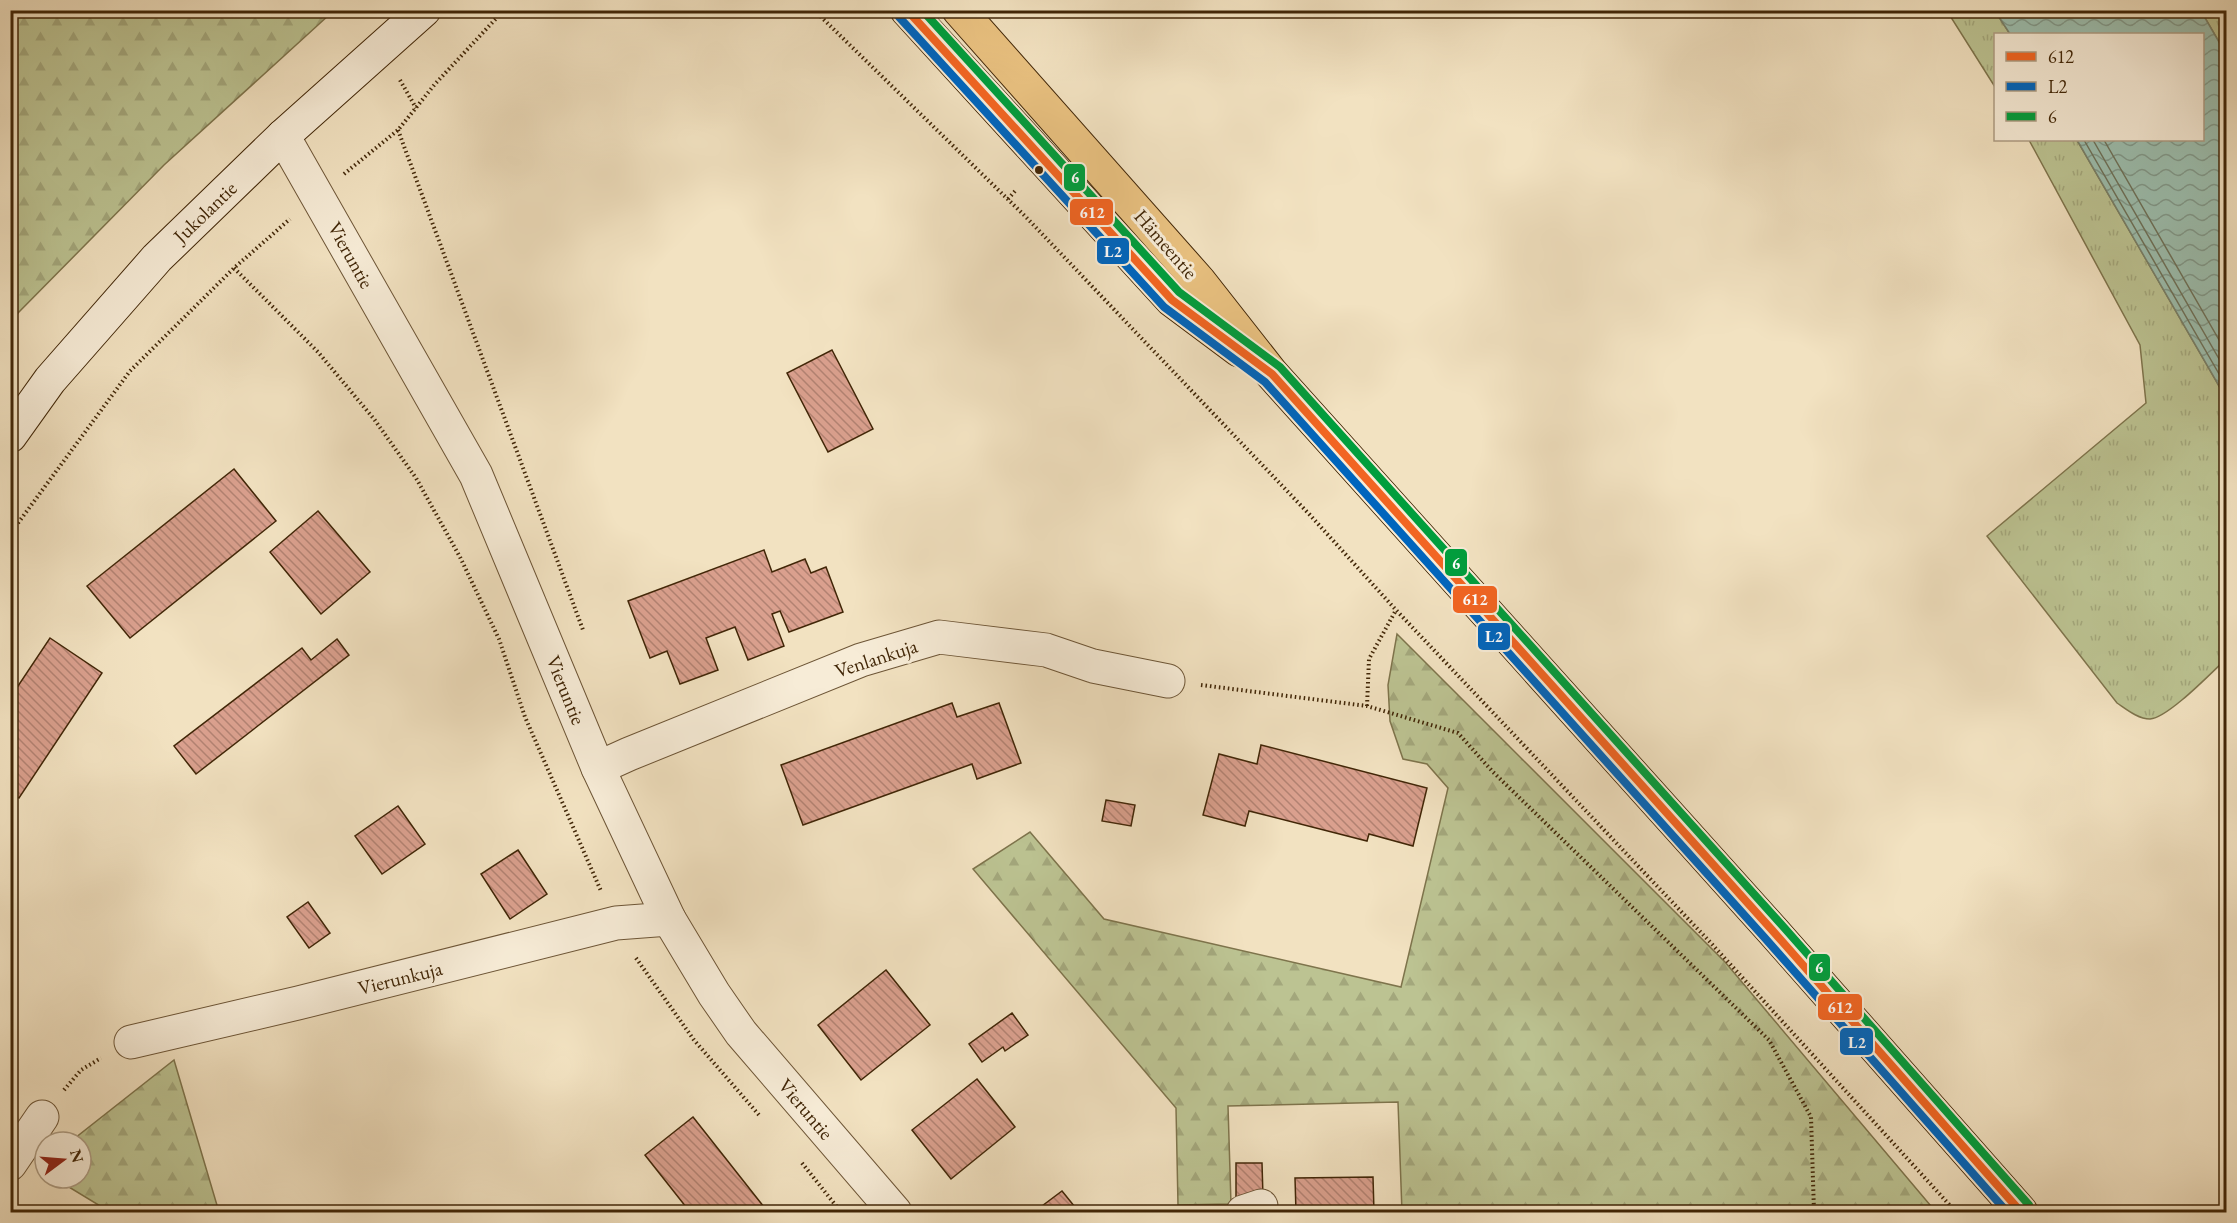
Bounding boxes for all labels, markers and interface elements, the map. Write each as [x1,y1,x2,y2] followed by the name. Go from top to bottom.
[1994,33,2204,141] legend
[2048,45,2074,68] text: 612
[2048,75,2068,98] text: L2
[2048,105,2057,128] text: 6
[1063,163,1086,192] line badge: 6
[1033,164,1045,176] unlabelled marker
[1071,167,1080,188] text: 6
[166,175,242,250] street label: Jukolantie
[1069,198,1114,226] line badge: 612
[1079,202,1105,223] text: 612
[1128,204,1204,285] street label: Hämeentie
[322,217,380,293] street label: Vieruntie
[1096,237,1130,265] line badge: L2
[1104,241,1122,262] text: L2
[1444,548,1468,577] line badge: 6
[1452,553,1461,574] text: 6
[1452,585,1498,614] line badge: 612
[1462,589,1488,610] text: 612
[1477,622,1511,651] line badge: L2
[1485,626,1503,647] text: L2
[831,632,921,684] street label: Venlankuja
[540,652,592,729] street label: Vieruntie
[1808,953,1831,982] line badge: 6
[355,955,445,1001] street label: Vierunkuja
[1815,957,1824,978] text: 6
[1817,993,1863,1021] line badge: 612
[1827,997,1853,1018] text: 612
[1839,1027,1874,1056] line badge: L2
[1848,1032,1866,1053] text: L2
[773,1073,839,1145] street label: Vieruntie
[33,1130,93,1190] north arrow
[65,1147,89,1165] text: N

